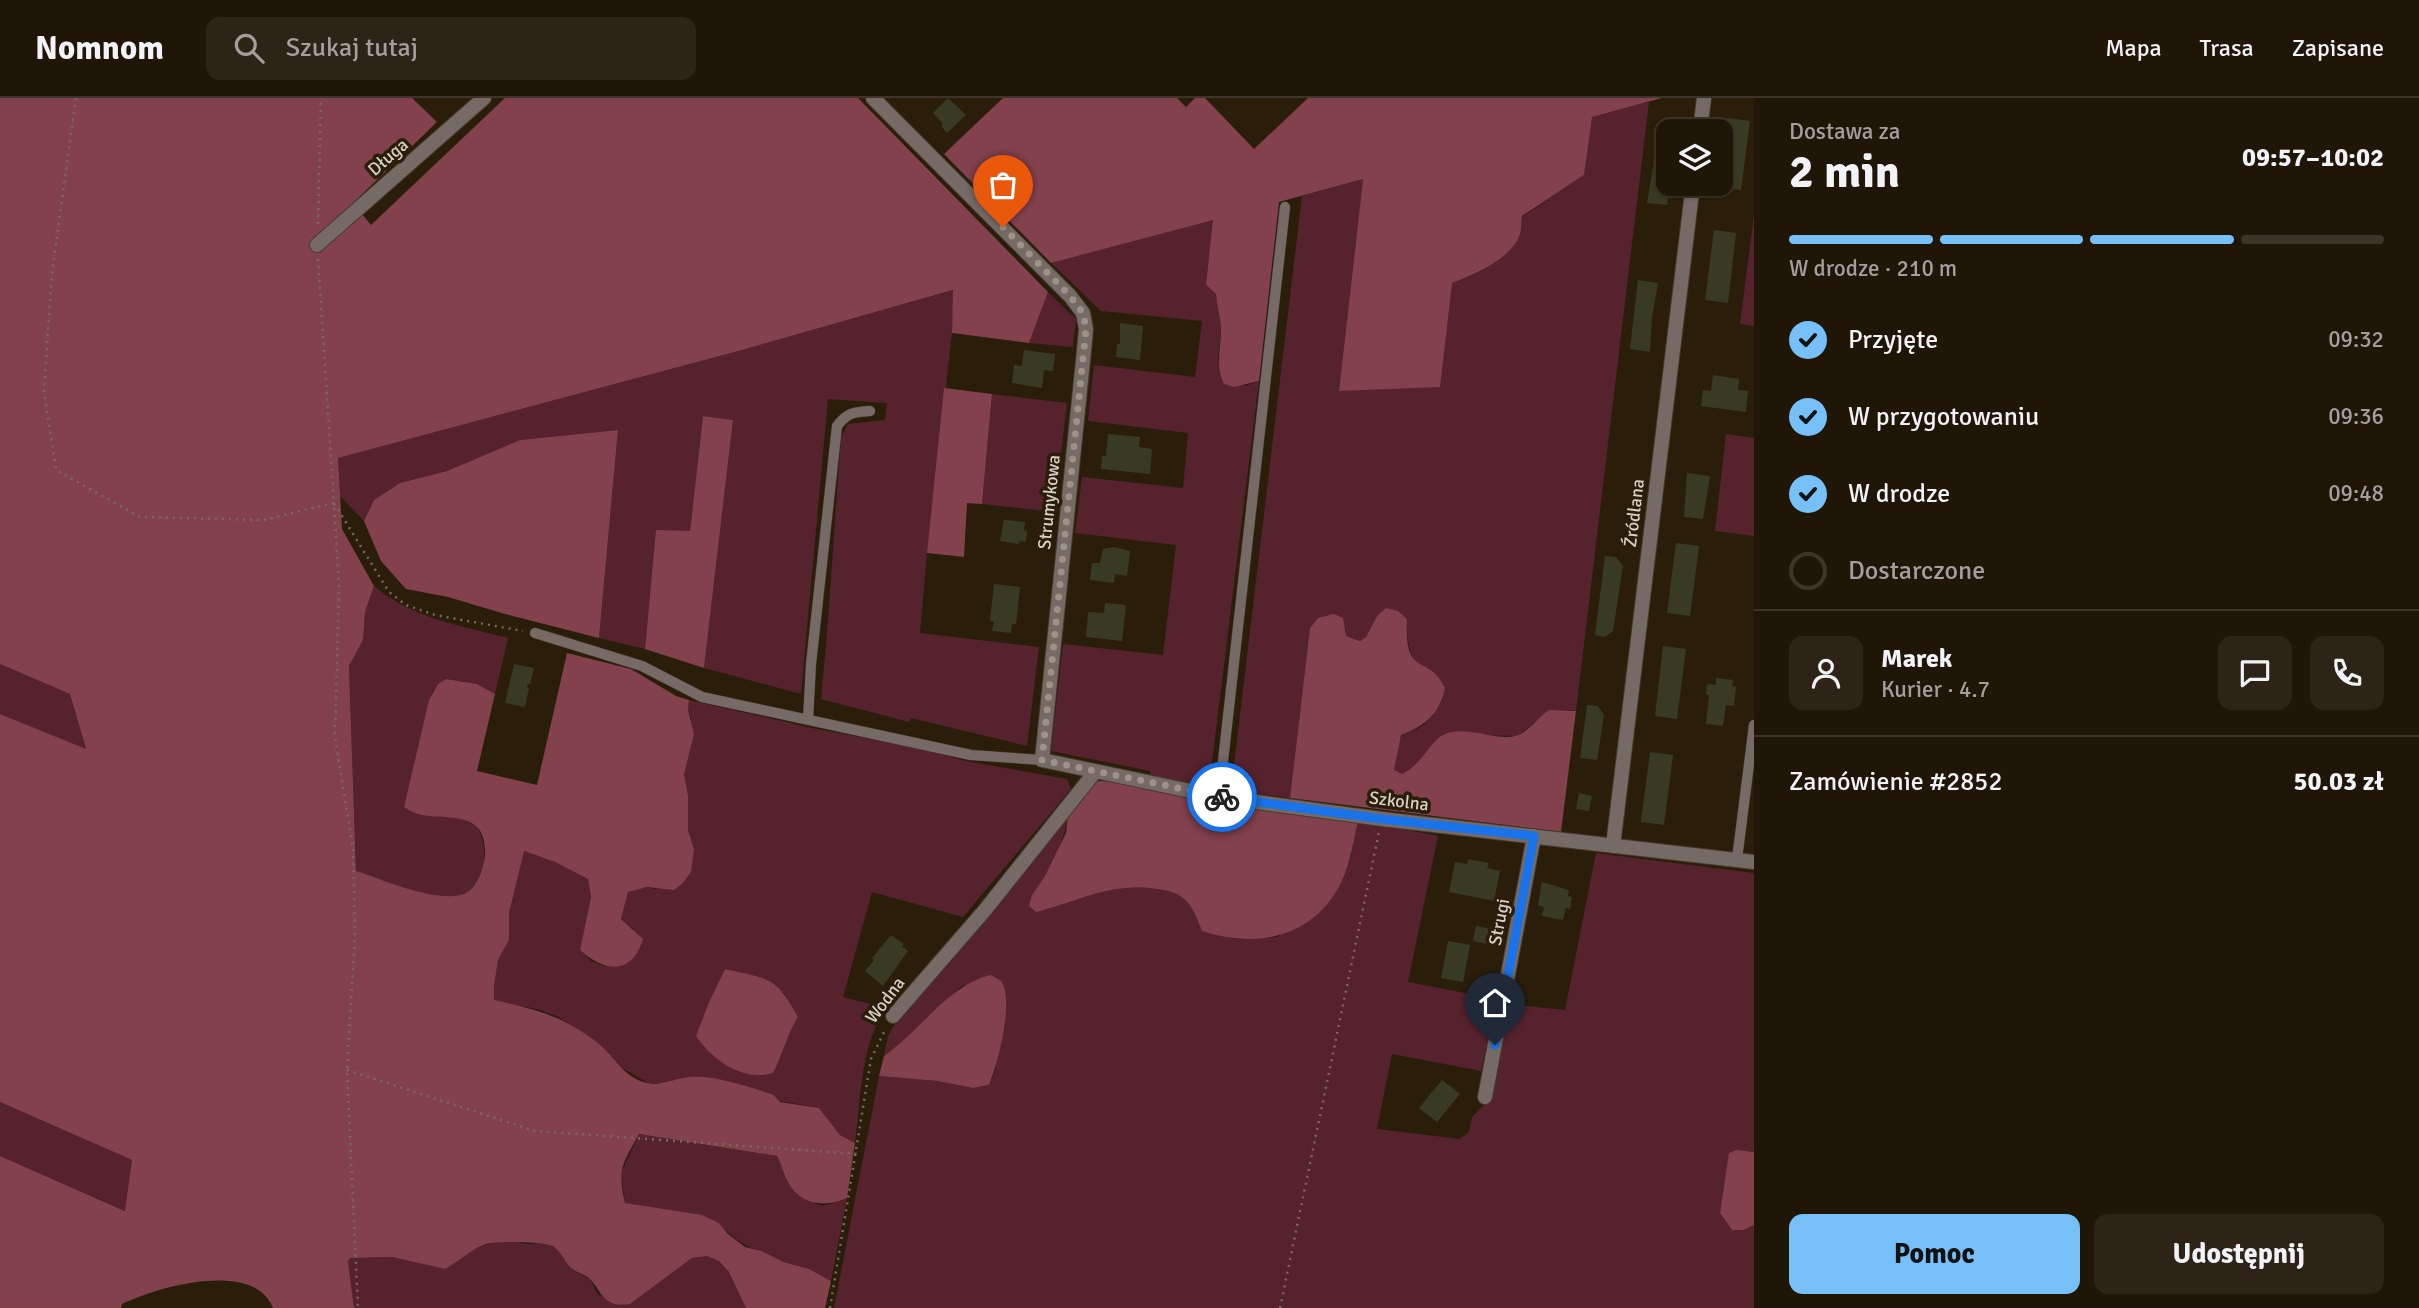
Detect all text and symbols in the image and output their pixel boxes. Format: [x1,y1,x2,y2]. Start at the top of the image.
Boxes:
search box [206,17,696,80]
text: Nomnom [35,28,164,69]
icon: search [230,29,268,67]
text: Szukaj tutaj [286,32,418,64]
text: Mapa [2105,33,2162,63]
text: Trasa [2200,33,2254,63]
text: Zapisane [2292,33,2384,63]
text: Dostawa za [1789,117,1900,146]
map controls [1656,119,1733,196]
button: layers [1656,119,1733,196]
street label: Długa [363,134,413,180]
text: 09:57–10:02 [2242,142,2384,174]
text: 2 min [1789,144,1900,200]
pin [973,155,1033,227]
icon: bag [984,166,1022,204]
text: W drodze · 210 m [1789,254,1957,283]
icon: check [1789,321,1827,359]
text: Przyjęte [1848,324,1938,356]
text: 09:32 [2328,325,2384,354]
icon: check [1789,398,1827,436]
text: W przygotowaniu [1848,401,2039,433]
text: 09:36 [2328,402,2384,431]
street label: Strumykowa [1033,454,1065,550]
icon: check [1789,475,1827,513]
street label: Źródlana [1619,478,1649,548]
text: W drodze [1848,478,1950,510]
text: 09:48 [2328,479,2384,508]
text: Dostarczone [1848,555,1985,587]
button: person [1789,636,1863,710]
button: chat [2218,636,2292,710]
button: phone [2310,636,2384,710]
text: Marek [1881,643,1952,675]
text: Kurier · 4.7 [1881,675,1990,704]
courier [1187,762,1257,832]
text: Zamówienie #2852 [1789,766,2002,798]
text: 50.03 zł [2293,766,2384,798]
icon: bike [1203,778,1241,816]
street label: Szkolna [1368,786,1430,816]
street label: Strugi [1484,897,1514,947]
street label: Wodna [860,972,910,1028]
pin [1465,973,1525,1045]
icon: home [1476,984,1514,1022]
button: Pomoc [1789,1214,2080,1294]
button: Udostępnij [2094,1214,2384,1294]

